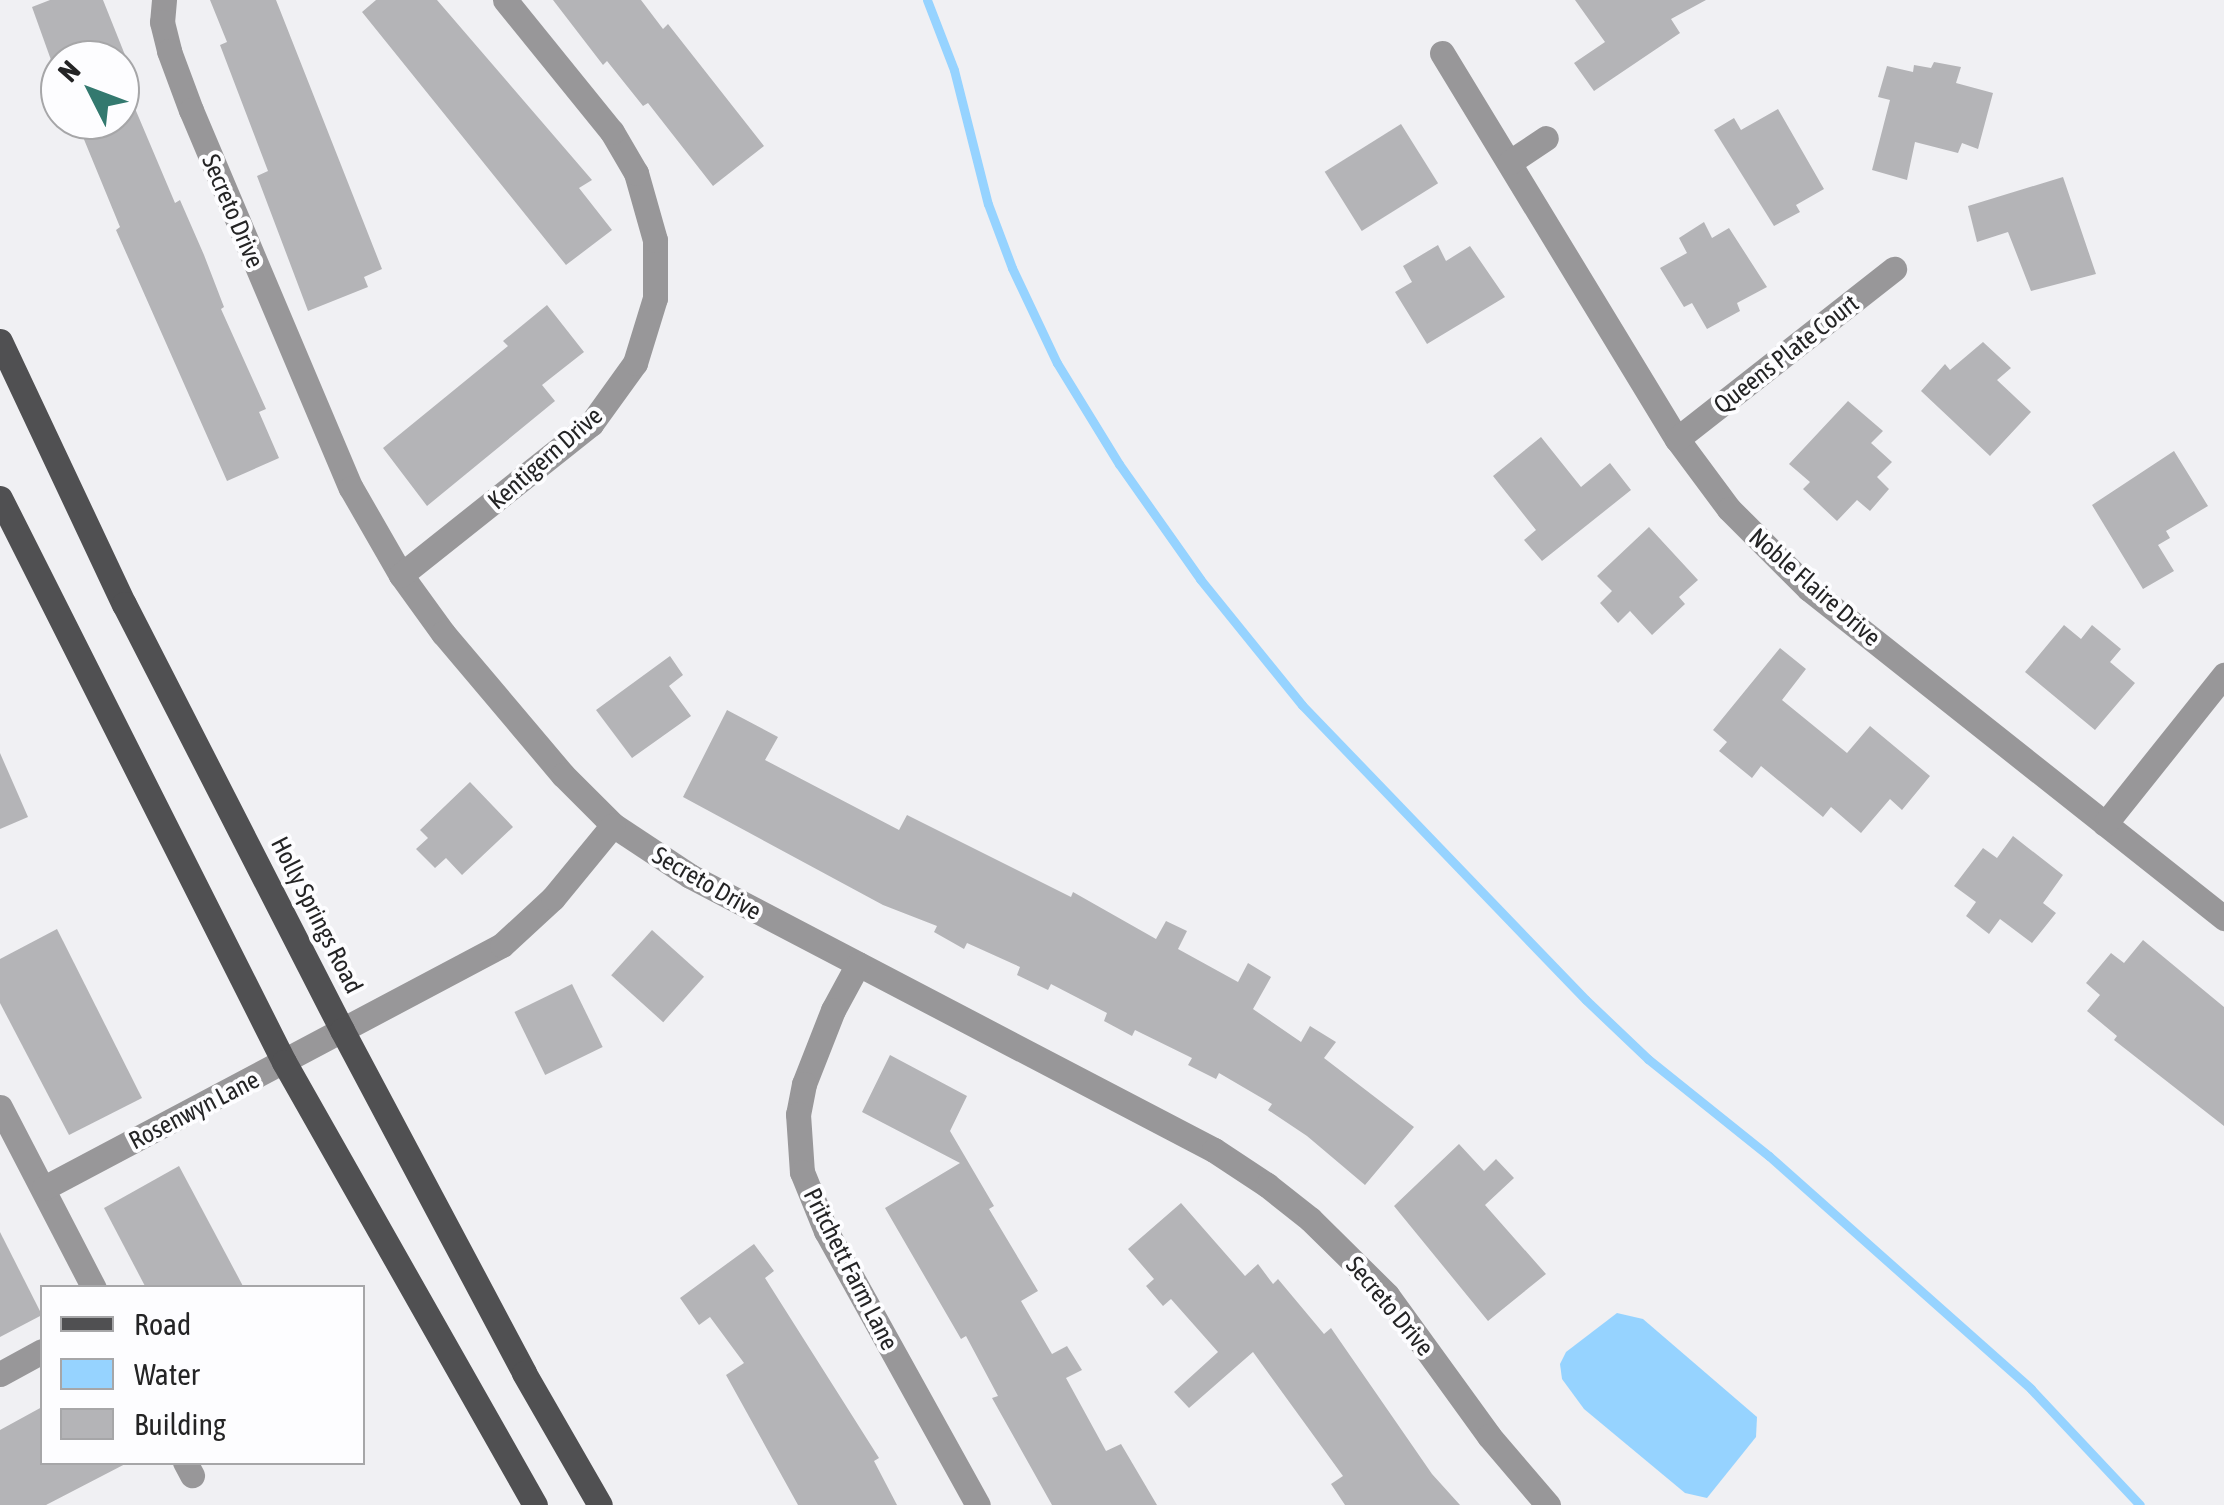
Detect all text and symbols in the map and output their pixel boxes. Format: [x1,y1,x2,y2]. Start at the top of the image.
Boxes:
north arrow [40,40,140,140]
text: N [52,54,87,88]
street label: Secreto Drive [196,150,270,272]
street label: Queens Plate Court [1708,288,1864,420]
street label: Kentigern Drive [482,400,608,516]
street label: Noble Flaire Drive [1743,522,1887,652]
street label: Holly Springs Road [265,832,369,998]
street label: Secreto Drive [647,840,767,926]
street label: Rosenwyn Lane [124,1064,264,1156]
street label: Pritchett Farm Lane [797,1183,905,1355]
street label: Secreto Drive [1340,1250,1440,1362]
legend [40,1285,365,1465]
text: Road [134,1307,191,1341]
text: Water [134,1357,200,1391]
text: Building [134,1407,226,1441]

